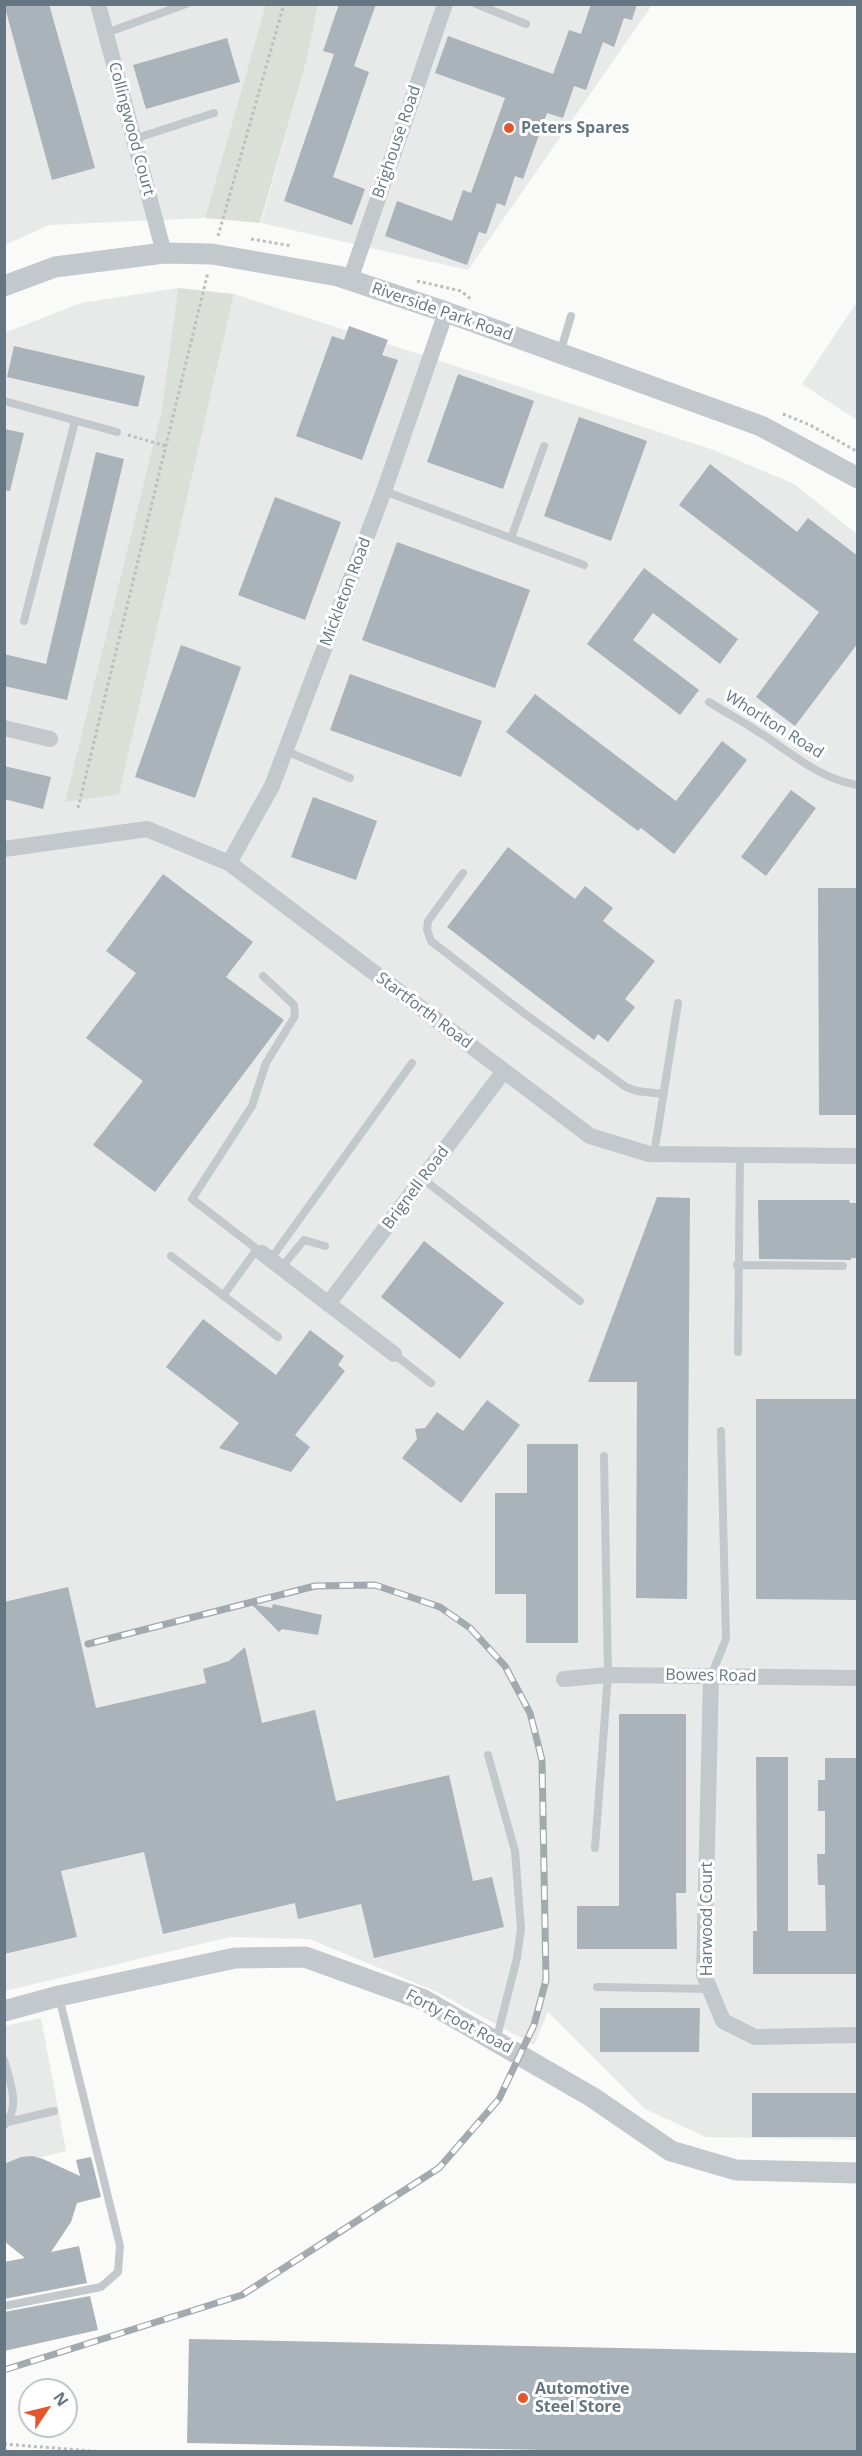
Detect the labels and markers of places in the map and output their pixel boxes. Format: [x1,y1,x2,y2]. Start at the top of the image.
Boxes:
place label: Peters Spares [521,118,630,138]
marker: Peters Spares [502,121,516,135]
place label: Automotive Steel Store [535,2379,629,2417]
marker: Automotive Steel Store [516,2391,530,2405]

